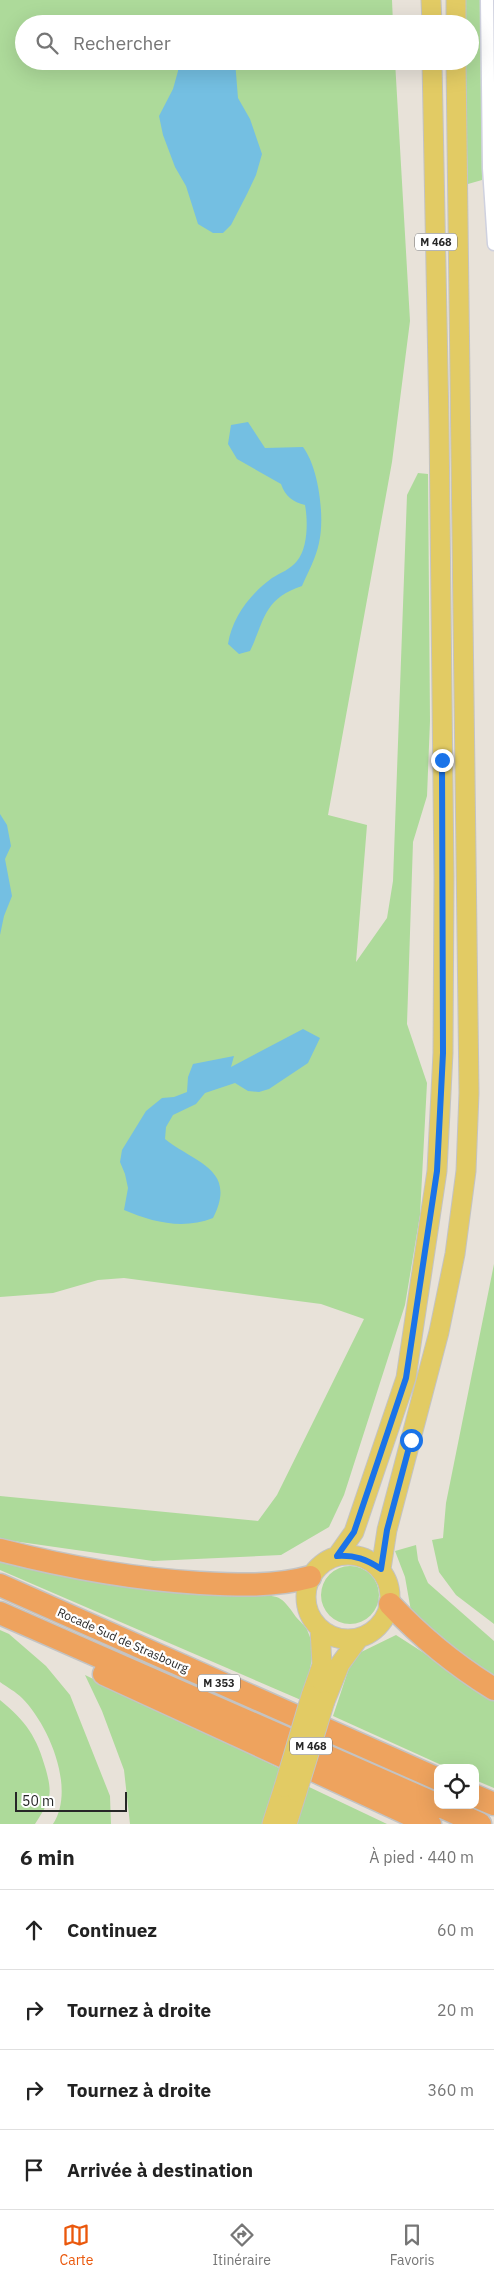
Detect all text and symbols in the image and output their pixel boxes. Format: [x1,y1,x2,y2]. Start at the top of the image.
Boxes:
search box [15,15,479,70]
icon: search [33,29,61,57]
text: Rechercher [73,31,171,55]
road number: M 468 [415,233,457,250]
route end [431,749,454,772]
route start [400,1429,423,1452]
street label: Rocade Sud de Strasbourg [55,1604,191,1676]
road number: M 353 [198,1675,240,1692]
road number: M 468 [290,1738,332,1754]
map controls [434,1764,479,1809]
button: locate [434,1764,479,1809]
scale bar [15,1789,128,1812]
text: 50 m [22,1792,54,1810]
text: 6 min [20,1843,75,1871]
text: À pied · 440 m [369,1847,474,1867]
icon: ahead [20,1916,48,1944]
text: Continuez [67,1918,157,1942]
text: 60 m [437,1920,474,1940]
icon: right [20,1996,48,2024]
text: Tournez à droite [67,1998,211,2022]
text: 20 m [437,2000,474,2020]
icon: right [20,2076,48,2104]
text: Tournez à droite [67,2078,211,2102]
text: 360 m [427,2080,474,2100]
icon: arrive [20,2156,48,2184]
text: Arrivée à destination [67,2158,253,2182]
tab: Carte [59,2221,93,2269]
tab: Itinéraire [212,2221,271,2269]
tab: Favoris [390,2221,435,2269]

